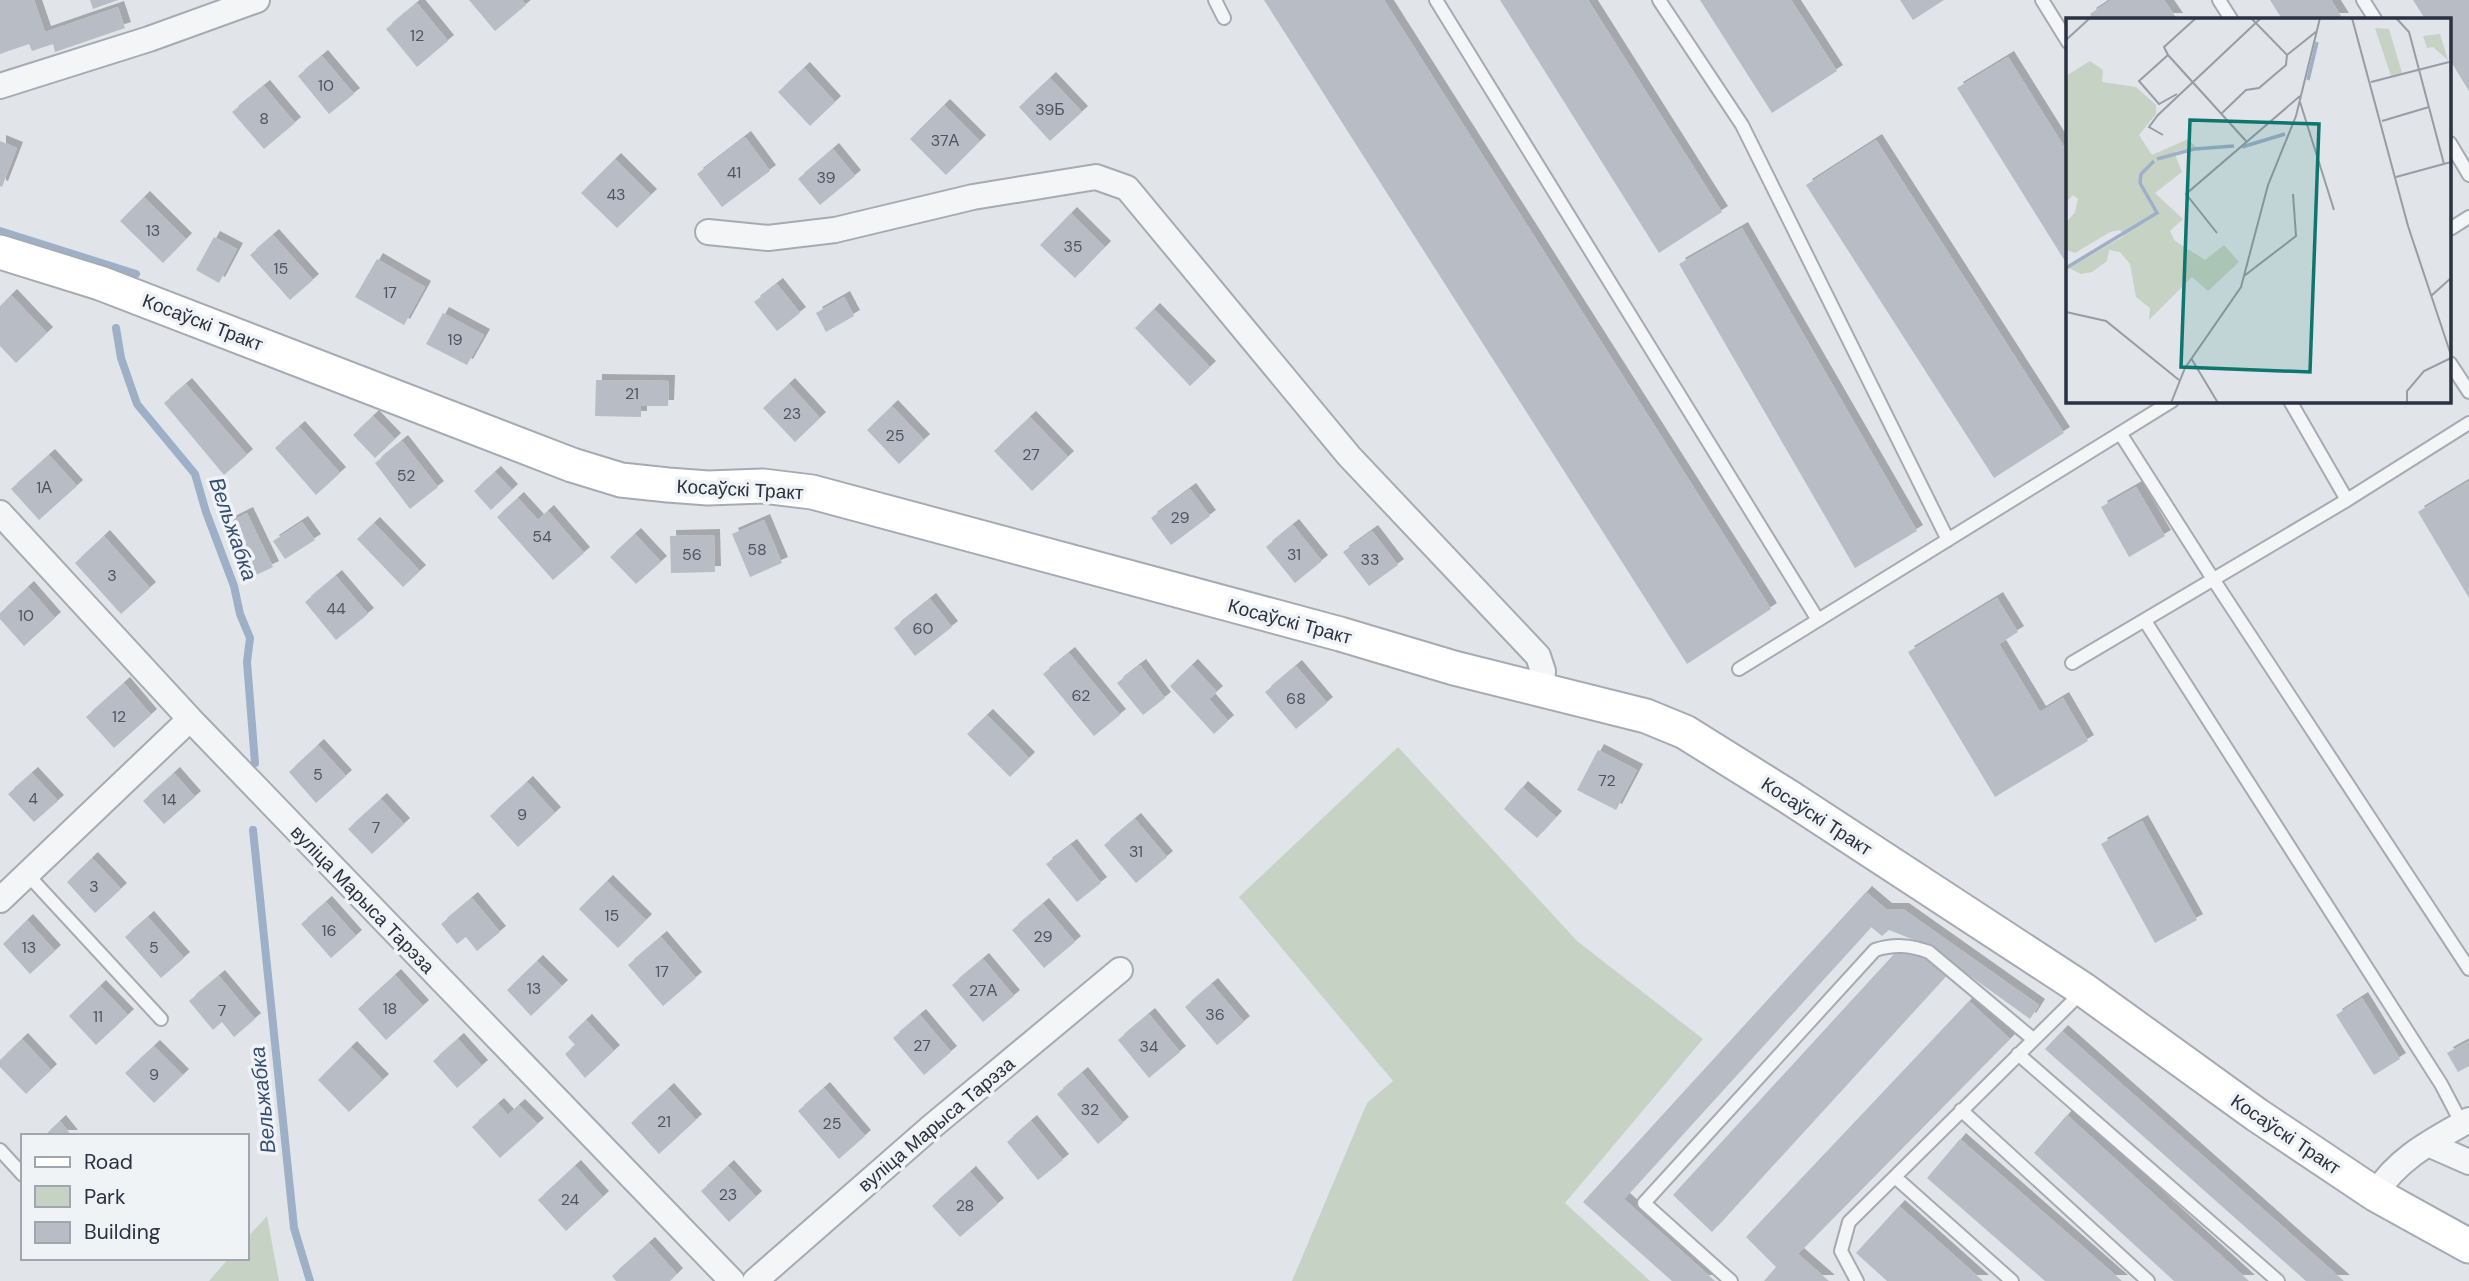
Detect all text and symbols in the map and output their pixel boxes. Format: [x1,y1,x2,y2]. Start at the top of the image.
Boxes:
inset map [2066,18,2452,402]
house number: 12 [410,25,424,46]
house number: 10 [318,75,334,96]
house number: 39Б [1035,99,1065,120]
house number: 8 [259,108,269,129]
house number: 37А [931,130,960,151]
house number: 41 [727,162,741,183]
house number: 39 [816,167,836,188]
house number: 43 [606,184,626,205]
house number: 13 [146,220,160,241]
house number: 35 [1063,236,1083,257]
house number: 15 [274,258,288,279]
house number: 17 [383,282,397,303]
street label: Косаўскі Тракт [139,288,267,357]
house number: 19 [447,329,463,350]
house number: 21 [625,383,639,404]
house number: 23 [783,403,801,424]
house number: 25 [886,425,904,446]
house number: 27 [1022,444,1040,465]
house number: 52 [397,465,415,486]
water label: Вельжабка [202,474,264,584]
street label: Косаўскі Тракт [676,474,804,505]
house number: 1А [36,477,52,498]
house number: 29 [1170,507,1190,528]
house number: 54 [532,526,552,547]
house number: 58 [747,539,767,560]
house number: 56 [682,544,702,565]
house number: 31 [1287,544,1301,565]
house number: 33 [1361,549,1379,570]
house number: 3 [107,565,117,586]
street label: Косаўскі Тракт [1225,593,1355,650]
house number: 44 [326,598,346,619]
house number: 10 [18,605,34,626]
house number: 60 [913,618,934,639]
house number: 62 [1072,685,1090,706]
house number: 68 [1286,688,1306,709]
house number: 12 [112,706,126,727]
house number: 5 [313,764,323,785]
house number: 72 [1598,770,1616,791]
street label: Косаўскі Тракт [1757,771,1877,862]
house number: 4 [28,788,38,809]
house number: 14 [162,789,177,810]
house number: 9 [517,804,527,825]
house number: 7 [372,817,380,838]
street label: вуліца Марыса Тарэза [285,820,440,979]
house number: 31 [1129,841,1143,862]
house number: 3 [89,876,99,897]
house number: 15 [605,905,619,926]
house number: 16 [321,920,337,941]
house number: 29 [1033,926,1053,947]
house number: 13 [22,937,36,958]
house number: 5 [149,937,159,958]
house number: 17 [655,961,669,982]
house number: 13 [527,978,541,999]
house number: 27А [969,980,997,1001]
house number: 18 [383,998,397,1019]
house number: 7 [218,1000,226,1021]
house number: 36 [1205,1004,1225,1025]
house number: 11 [93,1006,103,1027]
house number: 27 [913,1035,931,1056]
house number: 34 [1139,1036,1159,1057]
water label: Вельжабка [243,1045,283,1155]
street label: вуліца Марыса Тарэза [853,1051,1020,1197]
house number: 9 [149,1064,159,1085]
street label: Косаўскі Тракт [2226,1088,2346,1181]
house number: 32 [1081,1099,1099,1120]
house number: 21 [657,1111,671,1132]
house number: 25 [823,1113,841,1134]
legend [21,1134,248,1260]
text: Road [84,1148,133,1176]
text: Park [84,1183,126,1211]
house number: 23 [719,1184,737,1205]
house number: 24 [561,1189,580,1210]
house number: 28 [956,1195,974,1216]
text: Building [84,1218,161,1246]

